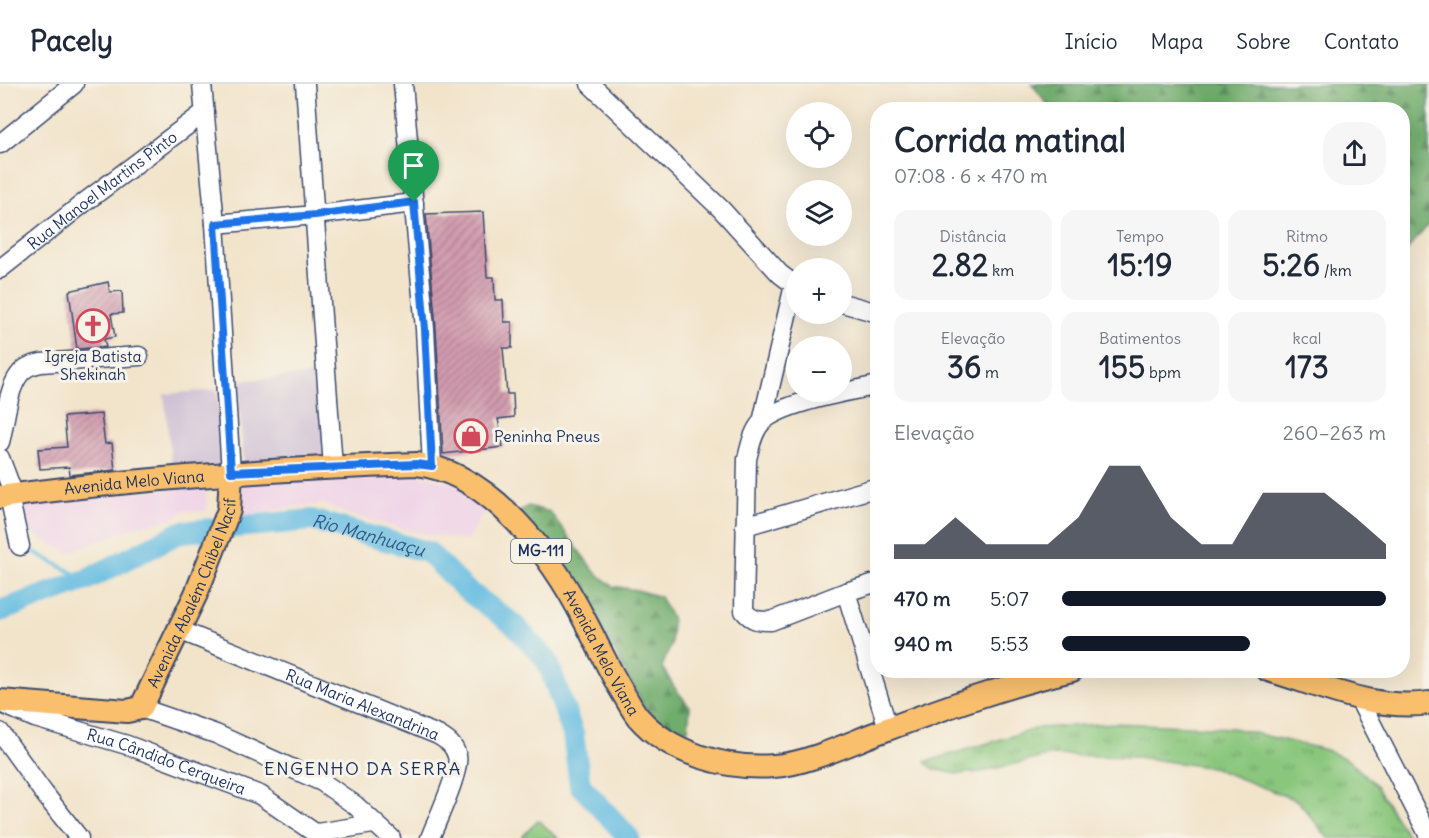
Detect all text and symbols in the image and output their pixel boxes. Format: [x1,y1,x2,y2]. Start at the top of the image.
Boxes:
text: Pacely [30,23,113,59]
text: Início [1064,28,1118,55]
text: Mapa [1151,28,1203,55]
text: Sobre [1236,28,1291,55]
text: Contato [1324,28,1399,55]
map controls [786,102,852,402]
button: locate [786,102,852,168]
text: Corrida matinal [894,119,1126,161]
button: share [1323,122,1386,185]
street label: Rua Manoel Martins Pinto [23,127,181,254]
pin [388,140,439,202]
icon: arrive [397,149,430,182]
text: 07:08 · 6 × 470 m [894,163,1048,188]
button: layers [786,180,852,246]
text: Distância [940,226,1006,246]
text: Tempo [1116,226,1164,246]
text: Ritmo [1286,226,1328,246]
text: 2.82 [932,246,988,284]
text: 15:19 [1107,246,1173,284]
text: 5:26 [1262,246,1320,284]
button: + [786,258,852,324]
text: km [988,260,1014,280]
text: /km [1320,260,1352,280]
church icon: Igreja Batista Shekinah [75,308,111,344]
text: Elevação [941,328,1005,348]
text: Batimentos [1099,328,1181,348]
text: kcal [1293,328,1321,348]
button: − [786,336,852,402]
place label: Igreja Batista Shekinah [44,346,142,384]
text: 36 [947,348,981,386]
text: 155 [1099,348,1145,386]
text: 173 [1285,348,1329,386]
text: m [981,362,999,382]
text: bpm [1145,362,1181,382]
shop icon: Peninha Pneus [453,418,489,454]
text: Elevação [894,420,975,445]
text: 260–263 m [1283,420,1386,445]
place label: Peninha Pneus [494,426,600,446]
street label: Avenida Melo Viana [63,466,205,499]
street label: Avenida Abalém Chibel Nacif [142,497,240,691]
water label: Rio Manhuaçu [310,509,429,562]
road number: MG-111 [511,539,571,563]
street label: Avenida Melo Viana [559,585,644,719]
text: 470 m [894,586,951,611]
text: 5:07 [990,586,1029,611]
text: 940 m [894,631,953,656]
text: 5:53 [990,631,1029,656]
street label: Rua Maria Alexandrina [283,664,442,744]
street label: Rua Cândido Cerqueira [85,724,249,799]
district label: ENGENHO DA SERRA [264,757,462,780]

